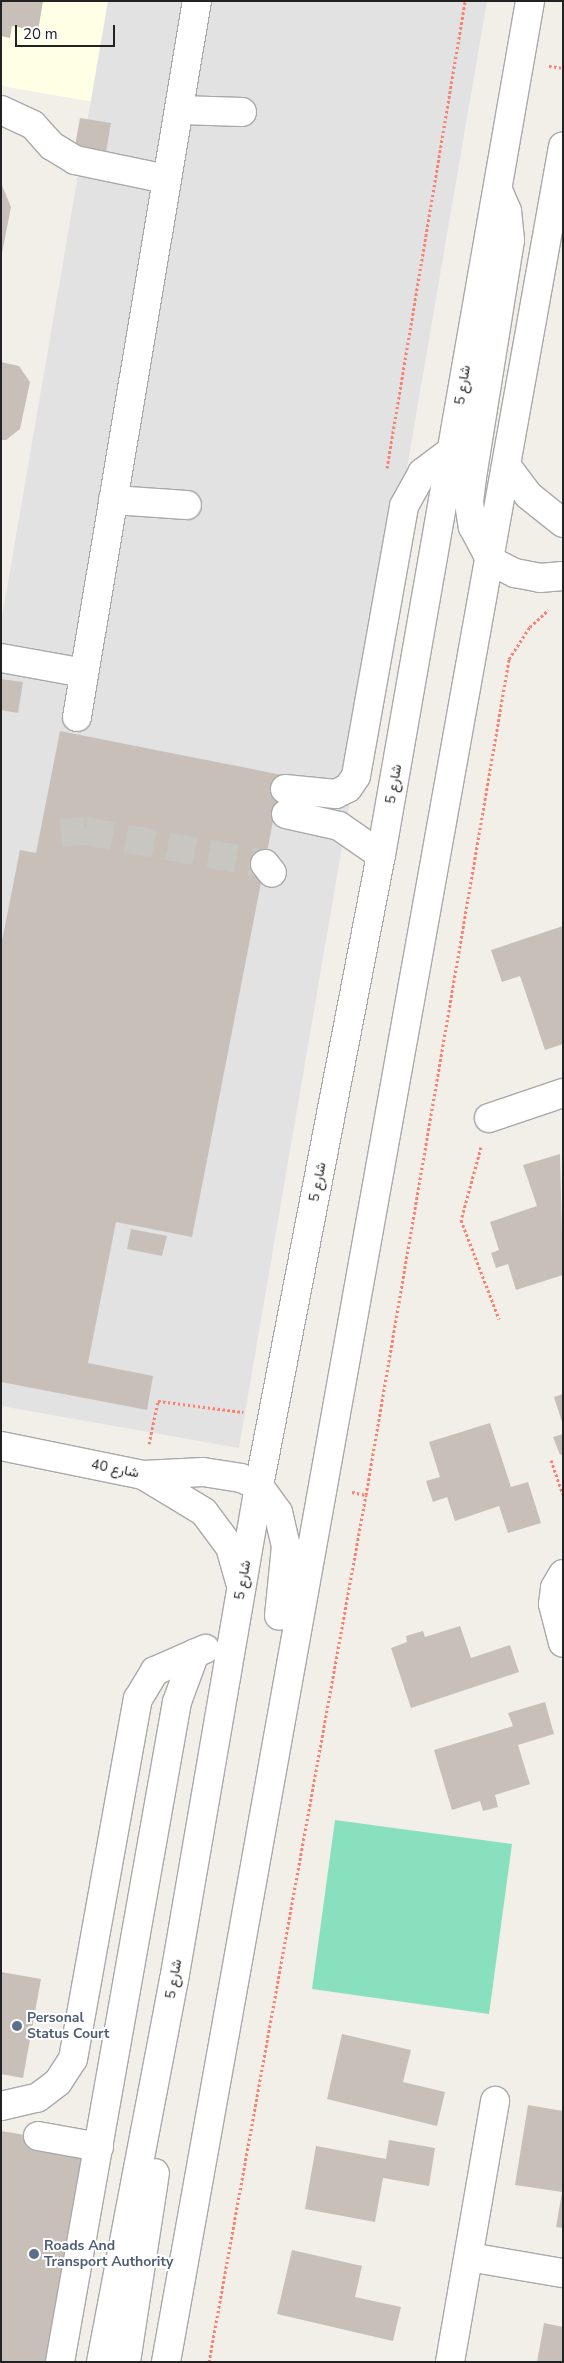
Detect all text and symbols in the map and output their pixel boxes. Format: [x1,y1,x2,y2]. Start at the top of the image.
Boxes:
scale bar [18,15,118,47]
text: 20 m [23,24,58,44]
street label: شارع 5 [452,364,474,406]
street label: شارع 5 [382,763,406,805]
street label: شارع 5 [306,1161,330,1203]
street label: شارع 40 [90,1456,140,1482]
street label: شارع 5 [231,1559,255,1601]
street label: شارع 5 [162,1958,186,2000]
place label: Personal Status Court [27,2010,109,2042]
marker: Personal Status Court [11,2020,23,2032]
place label: Roads And Transport Authority [44,2238,173,2270]
marker: Roads And Transport Authority [28,2248,40,2260]

